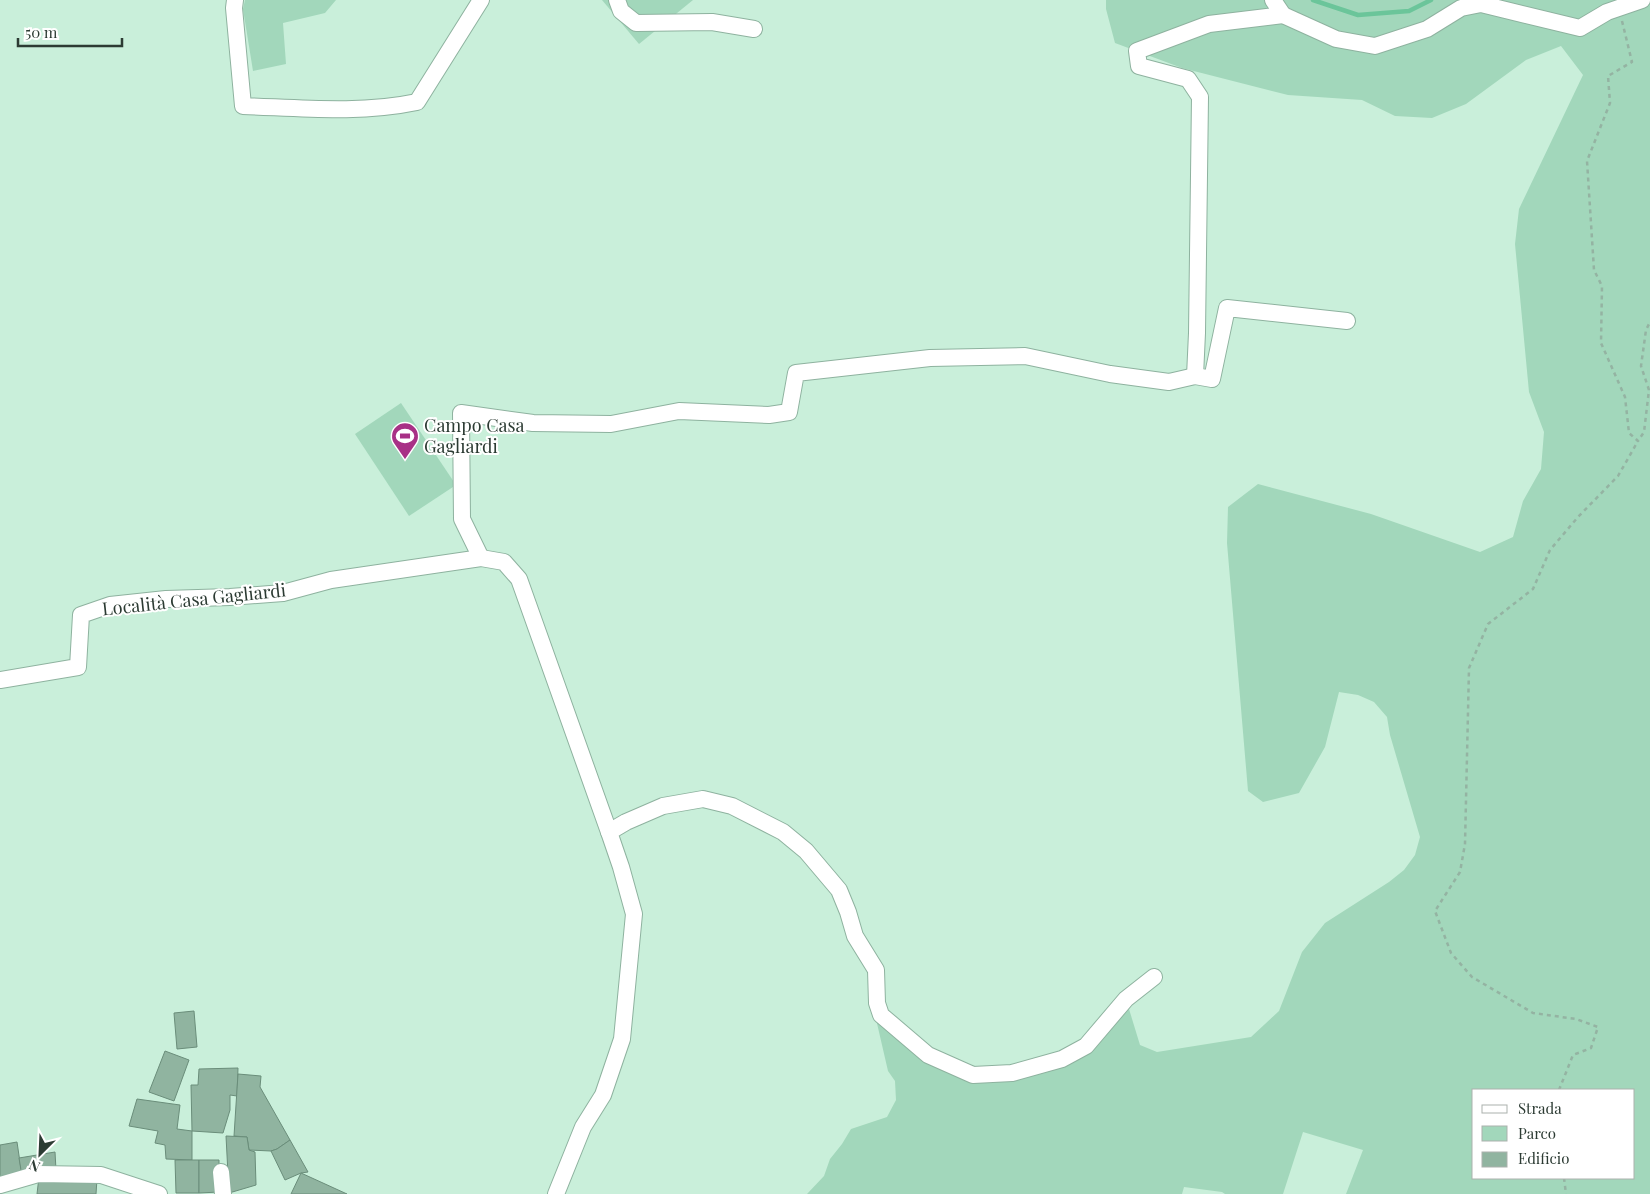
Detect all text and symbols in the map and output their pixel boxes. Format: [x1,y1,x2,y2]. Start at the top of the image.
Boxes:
scale bar [18,15,121,47]
text: 50 m [25,22,58,42]
place label: Campo Casa Gagliardi [424,413,525,458]
sports icon: Campo Casa Gagliardi [390,421,420,460]
street label: Località Casa Gagliardi [101,577,287,621]
legend [1472,1089,1635,1179]
text: Strada [1518,1098,1562,1118]
text: Parco [1518,1123,1556,1143]
north arrow [15,1129,65,1179]
text: Edificio [1518,1148,1569,1168]
text: N [26,1156,43,1177]

